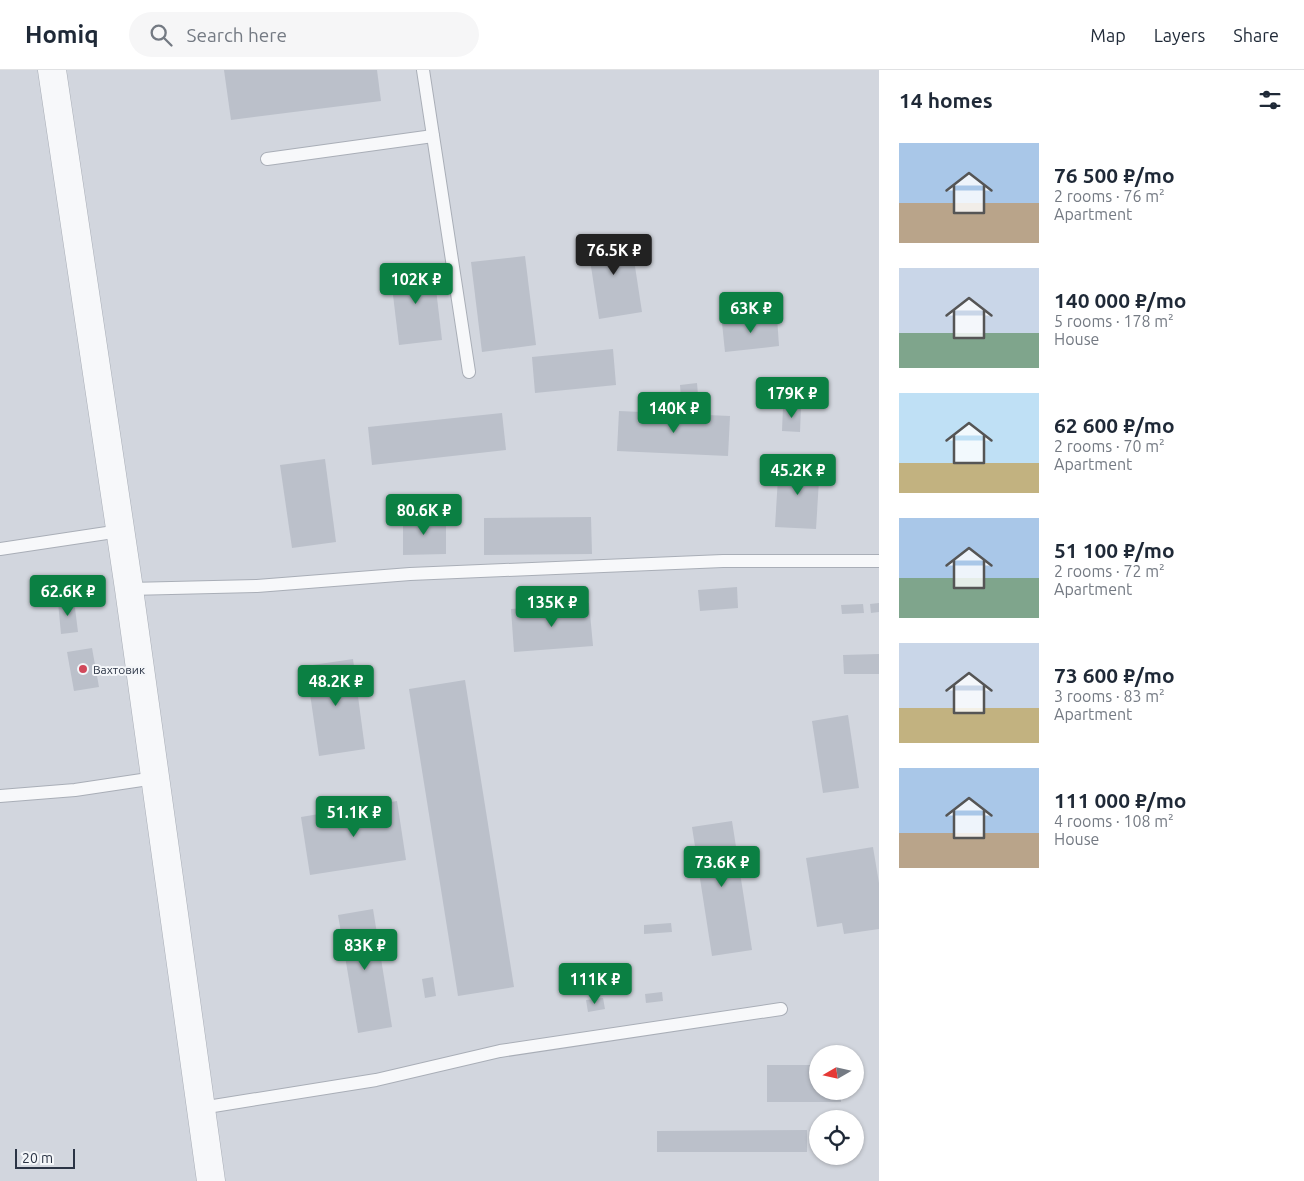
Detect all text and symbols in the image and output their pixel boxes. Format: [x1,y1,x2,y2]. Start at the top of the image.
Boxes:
search box [129,12,479,57]
text: Homiq [25,21,99,48]
icon: search [147,21,175,49]
text: Search here [187,24,287,46]
text: Map [1090,25,1126,45]
text: Layers [1154,25,1205,45]
text: Share [1233,25,1279,45]
icon: filters [1256,86,1284,114]
text: 14 homes [899,88,993,112]
icon: home [939,163,999,223]
text: 76 500 ₽/mo [1054,163,1175,187]
text: 2 rooms · 76 m² [1054,187,1165,205]
text: Apartment [1054,205,1132,223]
pin: 76.5K ₽ [568,234,660,276]
text: 76.5K ₽ [587,241,641,259]
pin: 102K ₽ [375,262,457,305]
text: 102K ₽ [391,270,441,288]
icon: home [939,288,999,348]
text: 140 000 ₽/mo [1054,288,1186,312]
pin: 63K ₽ [716,292,786,334]
text: 63K ₽ [730,299,772,317]
text: 5 rooms · 178 m² [1054,312,1174,330]
text: House [1054,330,1099,348]
pin: 179K ₽ [751,376,833,419]
text: 179K ₽ [767,384,817,402]
pin: 140K ₽ [633,392,715,434]
text: 140K ₽ [649,399,699,417]
icon: home [939,413,999,473]
text: 62 600 ₽/mo [1054,413,1175,437]
text: 2 rooms · 70 m² [1054,437,1165,455]
pin: 45.2K ₽ [752,454,844,496]
text: Apartment [1054,455,1132,473]
text: 45.2K ₽ [771,461,825,479]
pin: 80.6K ₽ [378,494,470,536]
text: 80.6K ₽ [397,501,451,519]
icon: home [939,538,999,598]
text: 51 100 ₽/mo [1054,538,1175,562]
text: 2 rooms · 72 m² [1054,562,1165,580]
pin: 62.6K ₽ [22,574,114,617]
text: Apartment [1054,580,1132,598]
text: 62.6K ₽ [41,582,95,600]
pin: 135K ₽ [511,586,593,628]
text: 135K ₽ [527,593,577,611]
marker: Вахтовик [77,663,89,675]
place label: Вахтовик [93,663,145,676]
icon: home [939,663,999,723]
text: 73 600 ₽/mo [1054,663,1175,687]
pin: 48.2K ₽ [290,664,382,707]
text: 48.2K ₽ [309,672,363,690]
text: 3 rooms · 83 m² [1054,687,1165,705]
text: Apartment [1054,705,1132,723]
icon: home [939,788,999,848]
text: 111 000 ₽/mo [1054,788,1186,812]
pin: 51.1K ₽ [308,796,400,838]
text: 51.1K ₽ [327,803,381,821]
text: 4 rooms · 108 m² [1054,812,1174,830]
text: House [1054,830,1099,848]
pin: 73.6K ₽ [676,846,768,888]
text: 73.6K ₽ [695,853,749,871]
pin: 83K ₽ [330,928,400,971]
text: 83K ₽ [344,936,386,954]
pin: 111K ₽ [554,962,636,1005]
text: 111K ₽ [570,970,620,988]
north arrow [809,1045,864,1100]
map controls [809,1045,864,1165]
button: locate [809,1110,864,1165]
scale bar [15,1146,75,1169]
text: 20 m [22,1150,53,1166]

